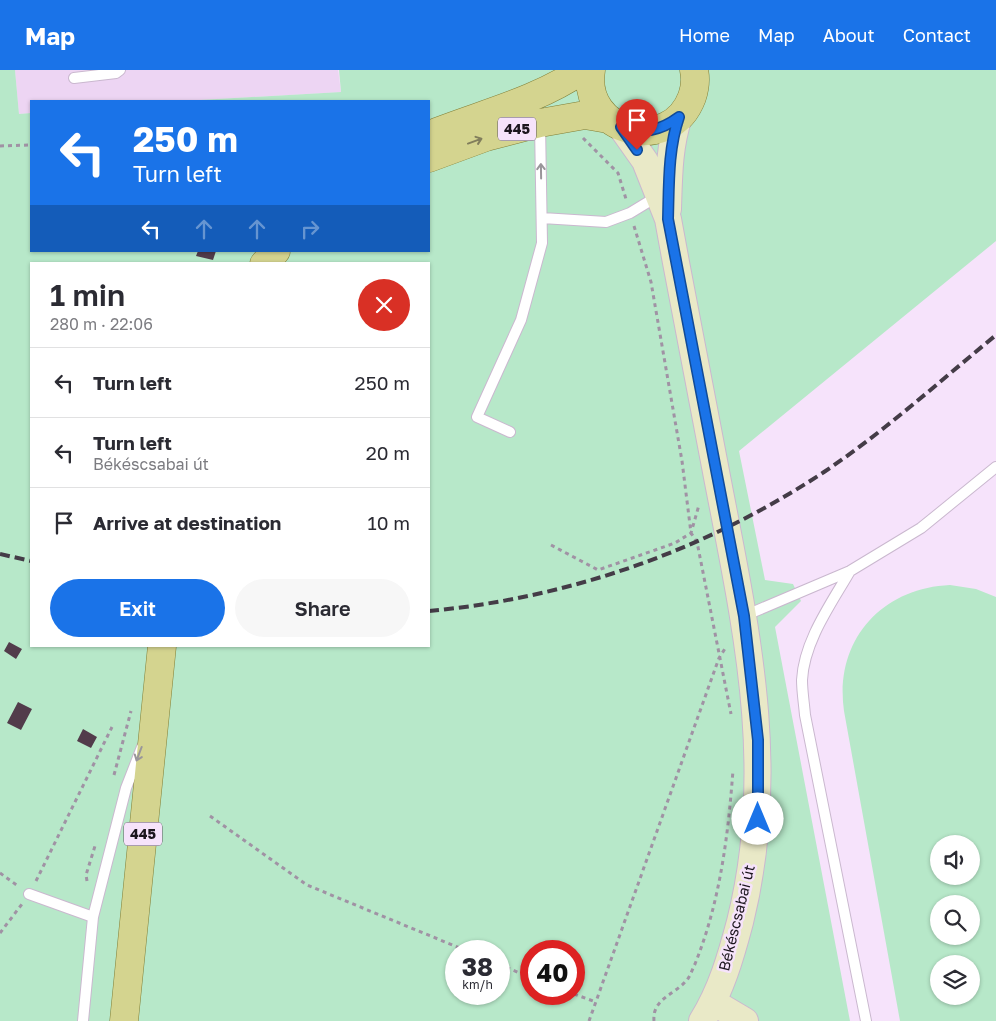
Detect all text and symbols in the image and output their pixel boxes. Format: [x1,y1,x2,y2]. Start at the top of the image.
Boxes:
text: Map [25,21,75,50]
text: Home [679,24,730,46]
text: Map [758,24,795,46]
text: About [823,24,875,46]
text: Contact [903,24,971,46]
pin [616,99,658,150]
icon: arrive [623,106,651,134]
text: 250 m [133,118,238,160]
road number: 445 [498,118,536,140]
icon: left [50,120,115,185]
one-way arrow [466,136,482,145]
text: Turn left [133,160,222,187]
one-way arrow [536,163,546,179]
icon: left [137,215,165,243]
icon: ahead [190,215,218,243]
icon: ahead [243,215,271,243]
icon: right [296,215,324,243]
text: 1 min [50,277,125,313]
button: close [358,279,410,331]
text: 280 m · 22:06 [50,314,153,334]
icon: left [50,369,78,397]
text: Turn left [93,371,172,394]
text: 250 m [355,371,410,394]
text: Turn left [93,431,172,454]
icon: left [50,439,78,467]
text: 20 m [366,441,410,464]
text: Békéscsabai út [93,454,209,474]
icon: arrive [50,509,78,537]
text: Arrive at destination [93,511,281,534]
text: 10 m [367,511,410,534]
button: Exit [50,579,225,637]
button: Share [235,579,410,637]
one-way arrow [134,746,143,761]
position arrow [731,792,783,844]
road number: 445 [124,822,162,846]
map controls [930,835,980,1005]
button: sound [930,835,980,885]
street label: Békéscsabai út [714,863,758,973]
button: search [930,895,980,945]
speed limit sign: 40 [520,940,585,1005]
text: 38 [462,951,493,982]
button: layers [930,955,980,1005]
text: km/h [462,977,493,992]

